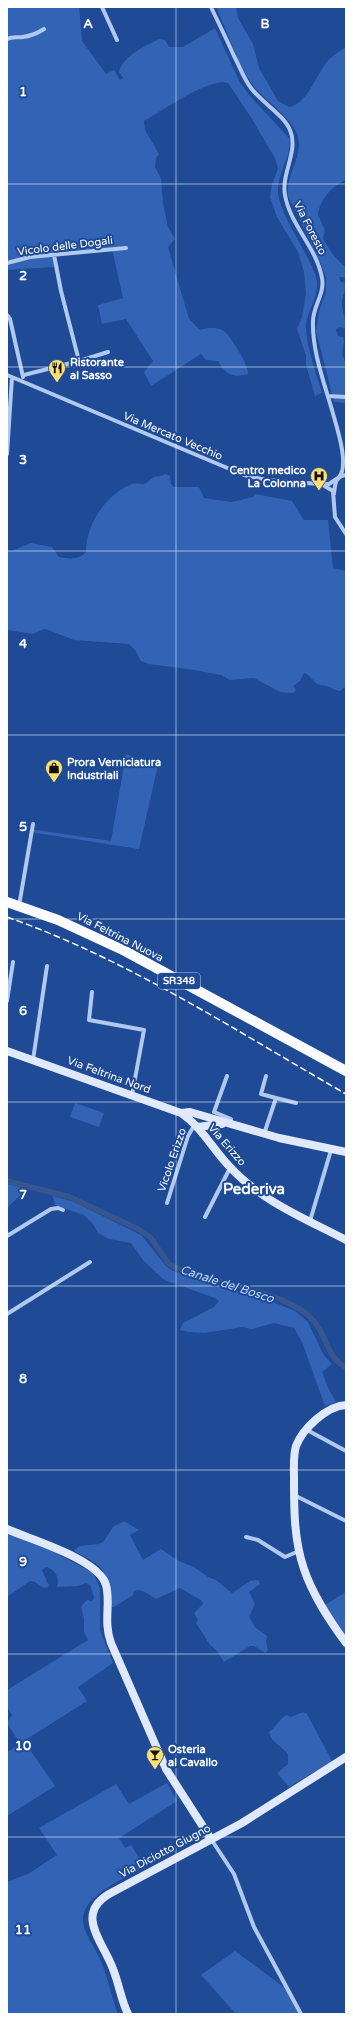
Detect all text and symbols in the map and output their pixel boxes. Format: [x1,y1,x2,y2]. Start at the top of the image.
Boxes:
text: A [83,16,93,32]
text: B [260,16,270,32]
text: 1 [19,84,27,100]
street label: Via Foresto [291,199,329,257]
street label: Vicolo delle Dogali [16,234,114,258]
text: 2 [19,268,27,284]
place label: Ristorante al Sasso [70,356,125,382]
restaurant icon: Ristorante al Sasso [47,358,67,383]
street label: Via Mercato Vecchio [121,409,225,463]
text: 3 [19,452,27,468]
place label: Centro medico La Colonna [229,464,306,490]
hospital icon: Centro medico La Colonna [309,466,329,491]
text: 4 [19,636,28,652]
place label: Prora Verniciatura Industriali [67,756,161,782]
shop icon: Prora Verniciatura Industriali [44,758,64,783]
text: 5 [19,819,27,835]
street label: Via Feltrina Nuova [75,910,165,964]
road number: SR348 [158,973,200,989]
text: 6 [19,1003,27,1019]
street label: Via Feltrina Nord [66,1054,153,1096]
street label: Via Erizzo [205,1122,249,1169]
street label: Vicolo Erizzo [155,1126,189,1194]
district label: Pederiva [223,1180,285,1198]
text: 7 [19,1187,27,1203]
water label: Canale del Bosco [178,1262,276,1306]
text: 8 [19,1371,27,1387]
text: 9 [19,1554,27,1570]
text: 10 [15,1738,31,1754]
place label: Osteria al Cavallo [168,1743,218,1769]
bar icon: Osteria al Cavallo [145,1745,165,1770]
street label: Via Diciotto Giugno [117,1821,213,1881]
text: 11 [15,1922,31,1938]

